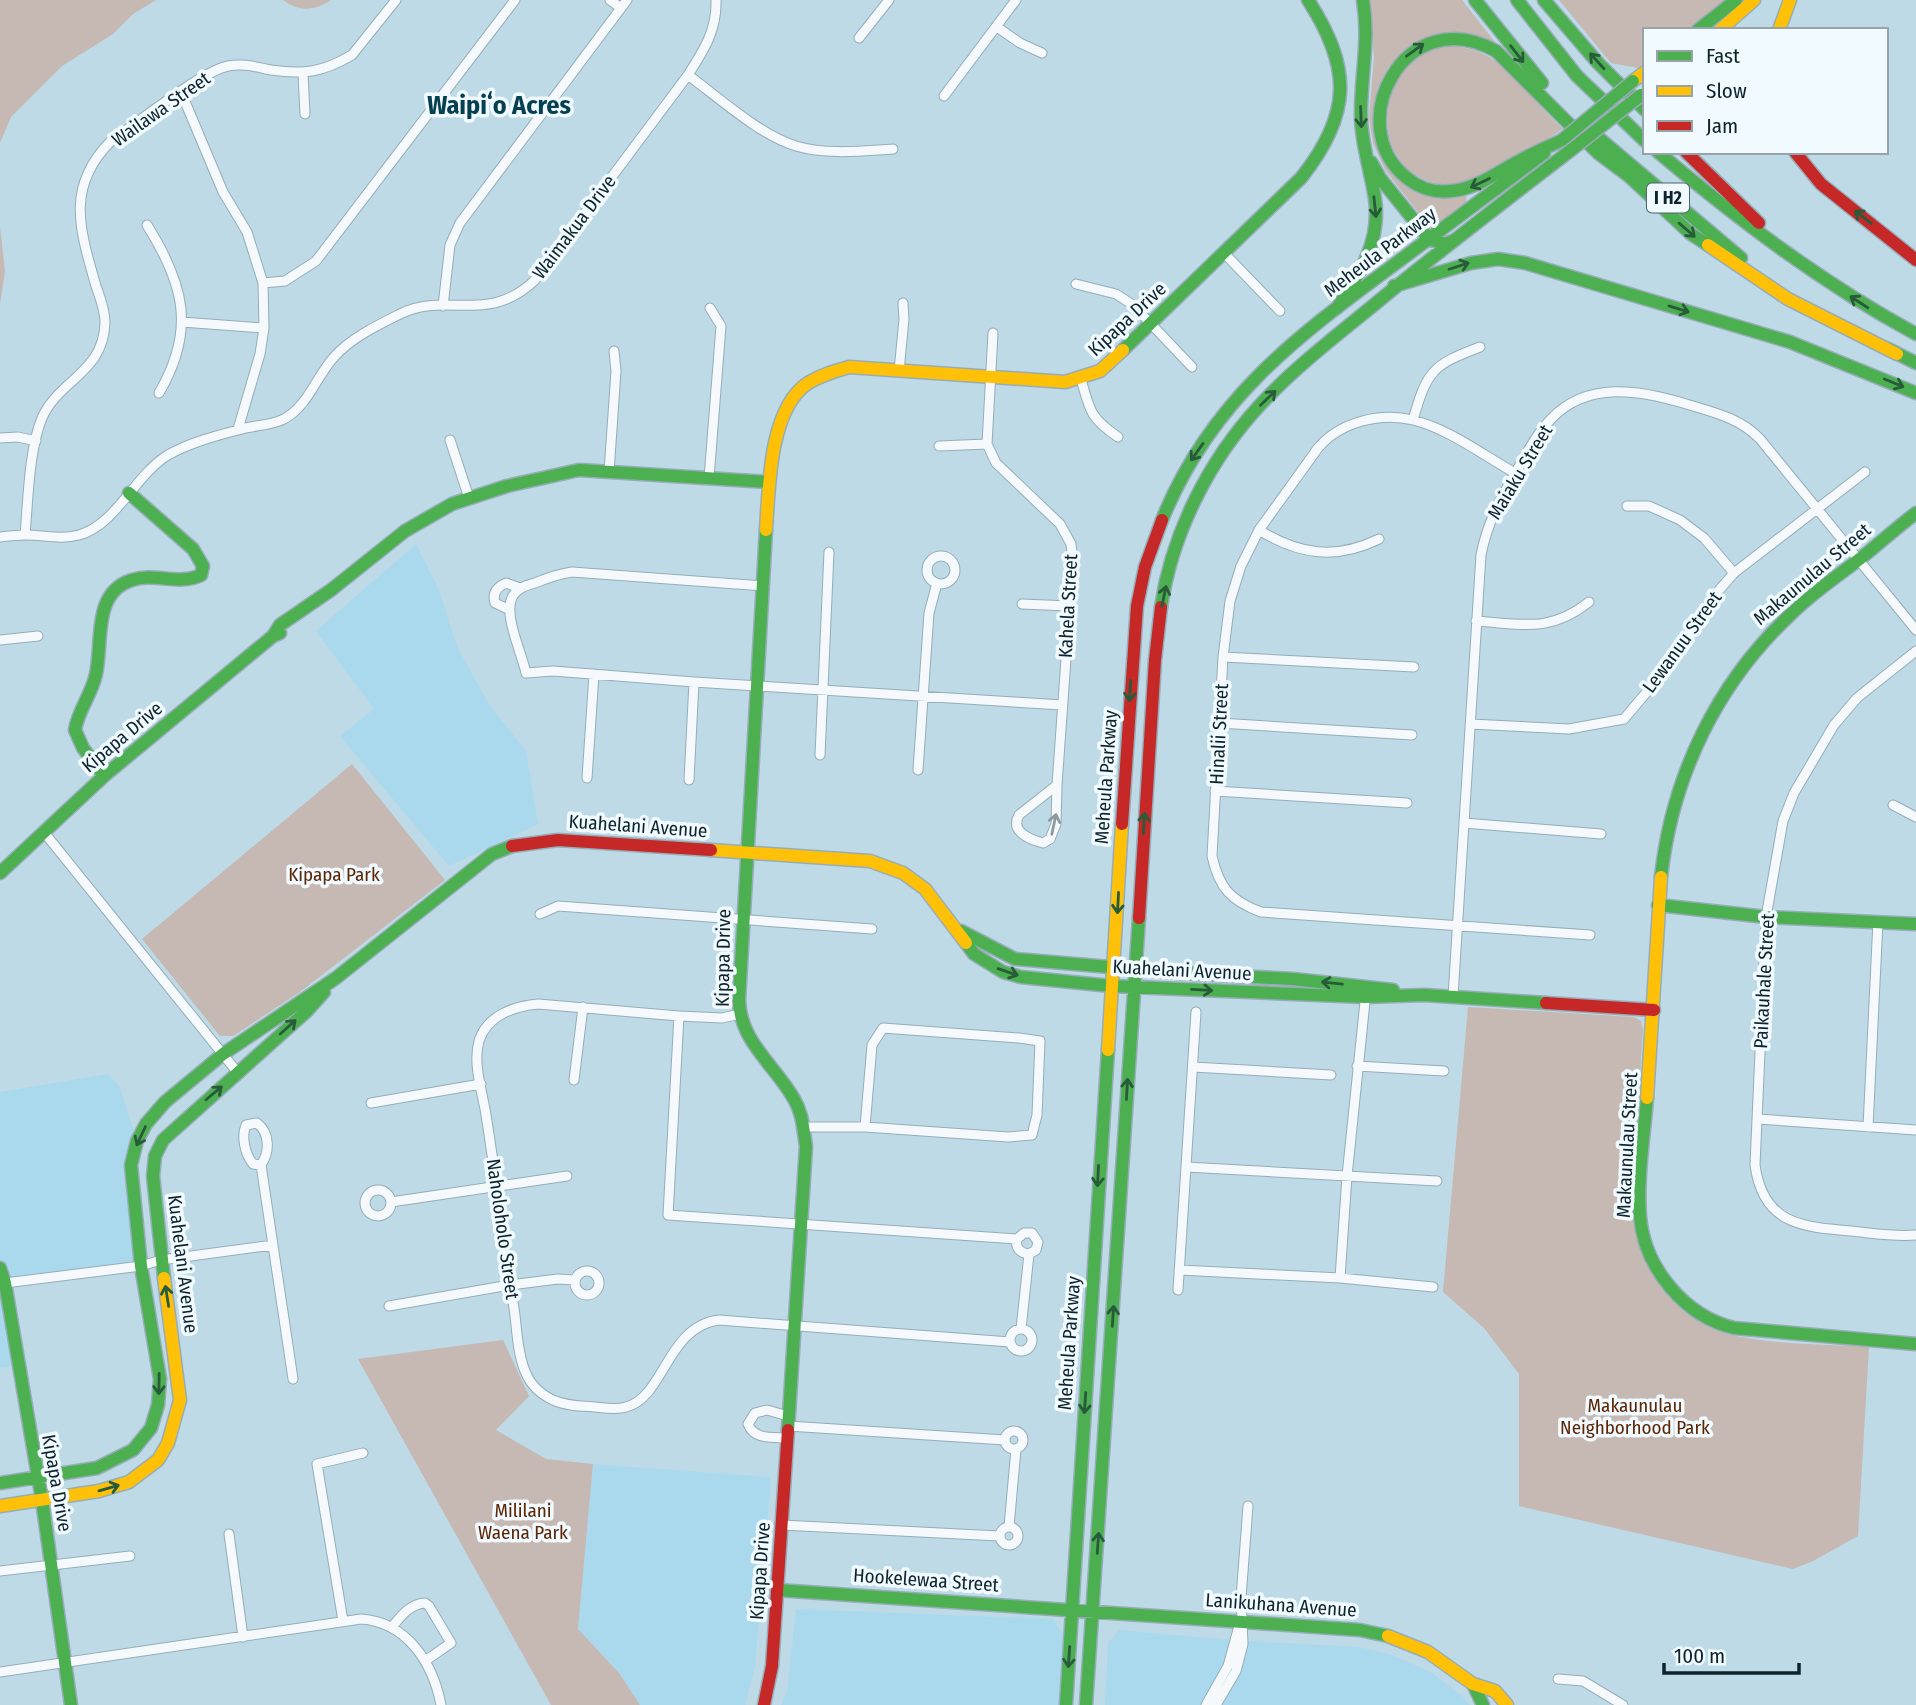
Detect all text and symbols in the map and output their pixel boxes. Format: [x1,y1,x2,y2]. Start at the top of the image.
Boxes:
legend [1643,28,1888,154]
one-way arrow [1405,43,1424,57]
text: Fast [1706,43,1740,69]
one-way arrow [1510,44,1525,62]
one-way arrow [1589,52,1605,70]
street label: Wailawa Street [107,66,215,151]
text: Slow [1706,78,1747,104]
district label: Waipiʻo Acres [427,90,571,121]
one-way arrow [1354,105,1367,128]
text: Jam [1706,113,1738,139]
street label: Waimakua Drive [527,170,621,284]
one-way arrow [1470,176,1491,190]
road number: I H2 [1647,183,1689,212]
one-way arrow [1369,195,1382,218]
street label: Meheula Parkway [1319,202,1441,302]
one-way arrow [1854,209,1872,224]
one-way arrow [1678,222,1696,238]
one-way arrow [1448,259,1470,272]
street label: Kipapa Drive [1083,277,1171,361]
one-way arrow [1850,294,1870,308]
one-way arrow [1668,303,1690,316]
one-way arrow [1882,378,1904,391]
one-way arrow [1260,389,1277,406]
street label: Maiaku Street [1483,420,1558,524]
one-way arrow [1190,442,1204,461]
street label: Makaunulau Street [1749,518,1876,630]
street label: Kahela Street [1054,553,1082,659]
one-way arrow [1157,585,1171,608]
street label: Lewanuu Street [1637,586,1727,697]
one-way arrow [1123,679,1136,701]
street label: Hinalii Street [1205,682,1233,785]
street label: Kipapa Drive [77,697,167,777]
street label: Meheula Parkway [1090,709,1122,845]
street label: Kuahelani Avenue [568,810,708,842]
one-way arrow [1138,811,1151,834]
one-way arrow [1047,813,1061,836]
park label: Kipapa Park [288,863,380,886]
one-way arrow [1111,891,1124,914]
street label: Kipapa Drive [711,909,735,1007]
street label: Paikauhale Street [1749,912,1779,1049]
street label: Kuahelani Avenue [1112,955,1252,985]
one-way arrow [996,967,1018,979]
one-way arrow [1321,976,1344,989]
one-way arrow [1190,984,1213,997]
one-way arrow [279,1019,296,1036]
street label: Makaunulau Street [1612,1071,1642,1218]
one-way arrow [1121,1078,1134,1100]
one-way arrow [204,1085,222,1101]
one-way arrow [133,1125,147,1146]
street label: Naholoholo Street [482,1157,524,1302]
one-way arrow [1092,1165,1105,1188]
street label: Kuahelani Avenue [163,1194,203,1334]
street label: Meheula Parkway [1053,1275,1085,1411]
one-way arrow [160,1285,173,1307]
one-way arrow [1107,1305,1120,1328]
one-way arrow [152,1372,166,1395]
one-way arrow [1078,1392,1091,1415]
park label: Makaunulau Neighborhood Park [1560,1394,1710,1439]
street label: Kipapa Drive [37,1433,77,1533]
one-way arrow [98,1481,120,1494]
park label: Mililani Waena Park [478,1499,568,1544]
street label: Kipapa Drive [745,1521,775,1621]
one-way arrow [1092,1532,1105,1555]
street label: Hookelewaa Street [852,1563,1000,1597]
street label: Lanikuhana Avenue [1205,1588,1357,1622]
scale bar [1664,1632,1799,1676]
text: 100 m [1674,1643,1725,1669]
one-way arrow [1062,1646,1075,1669]

